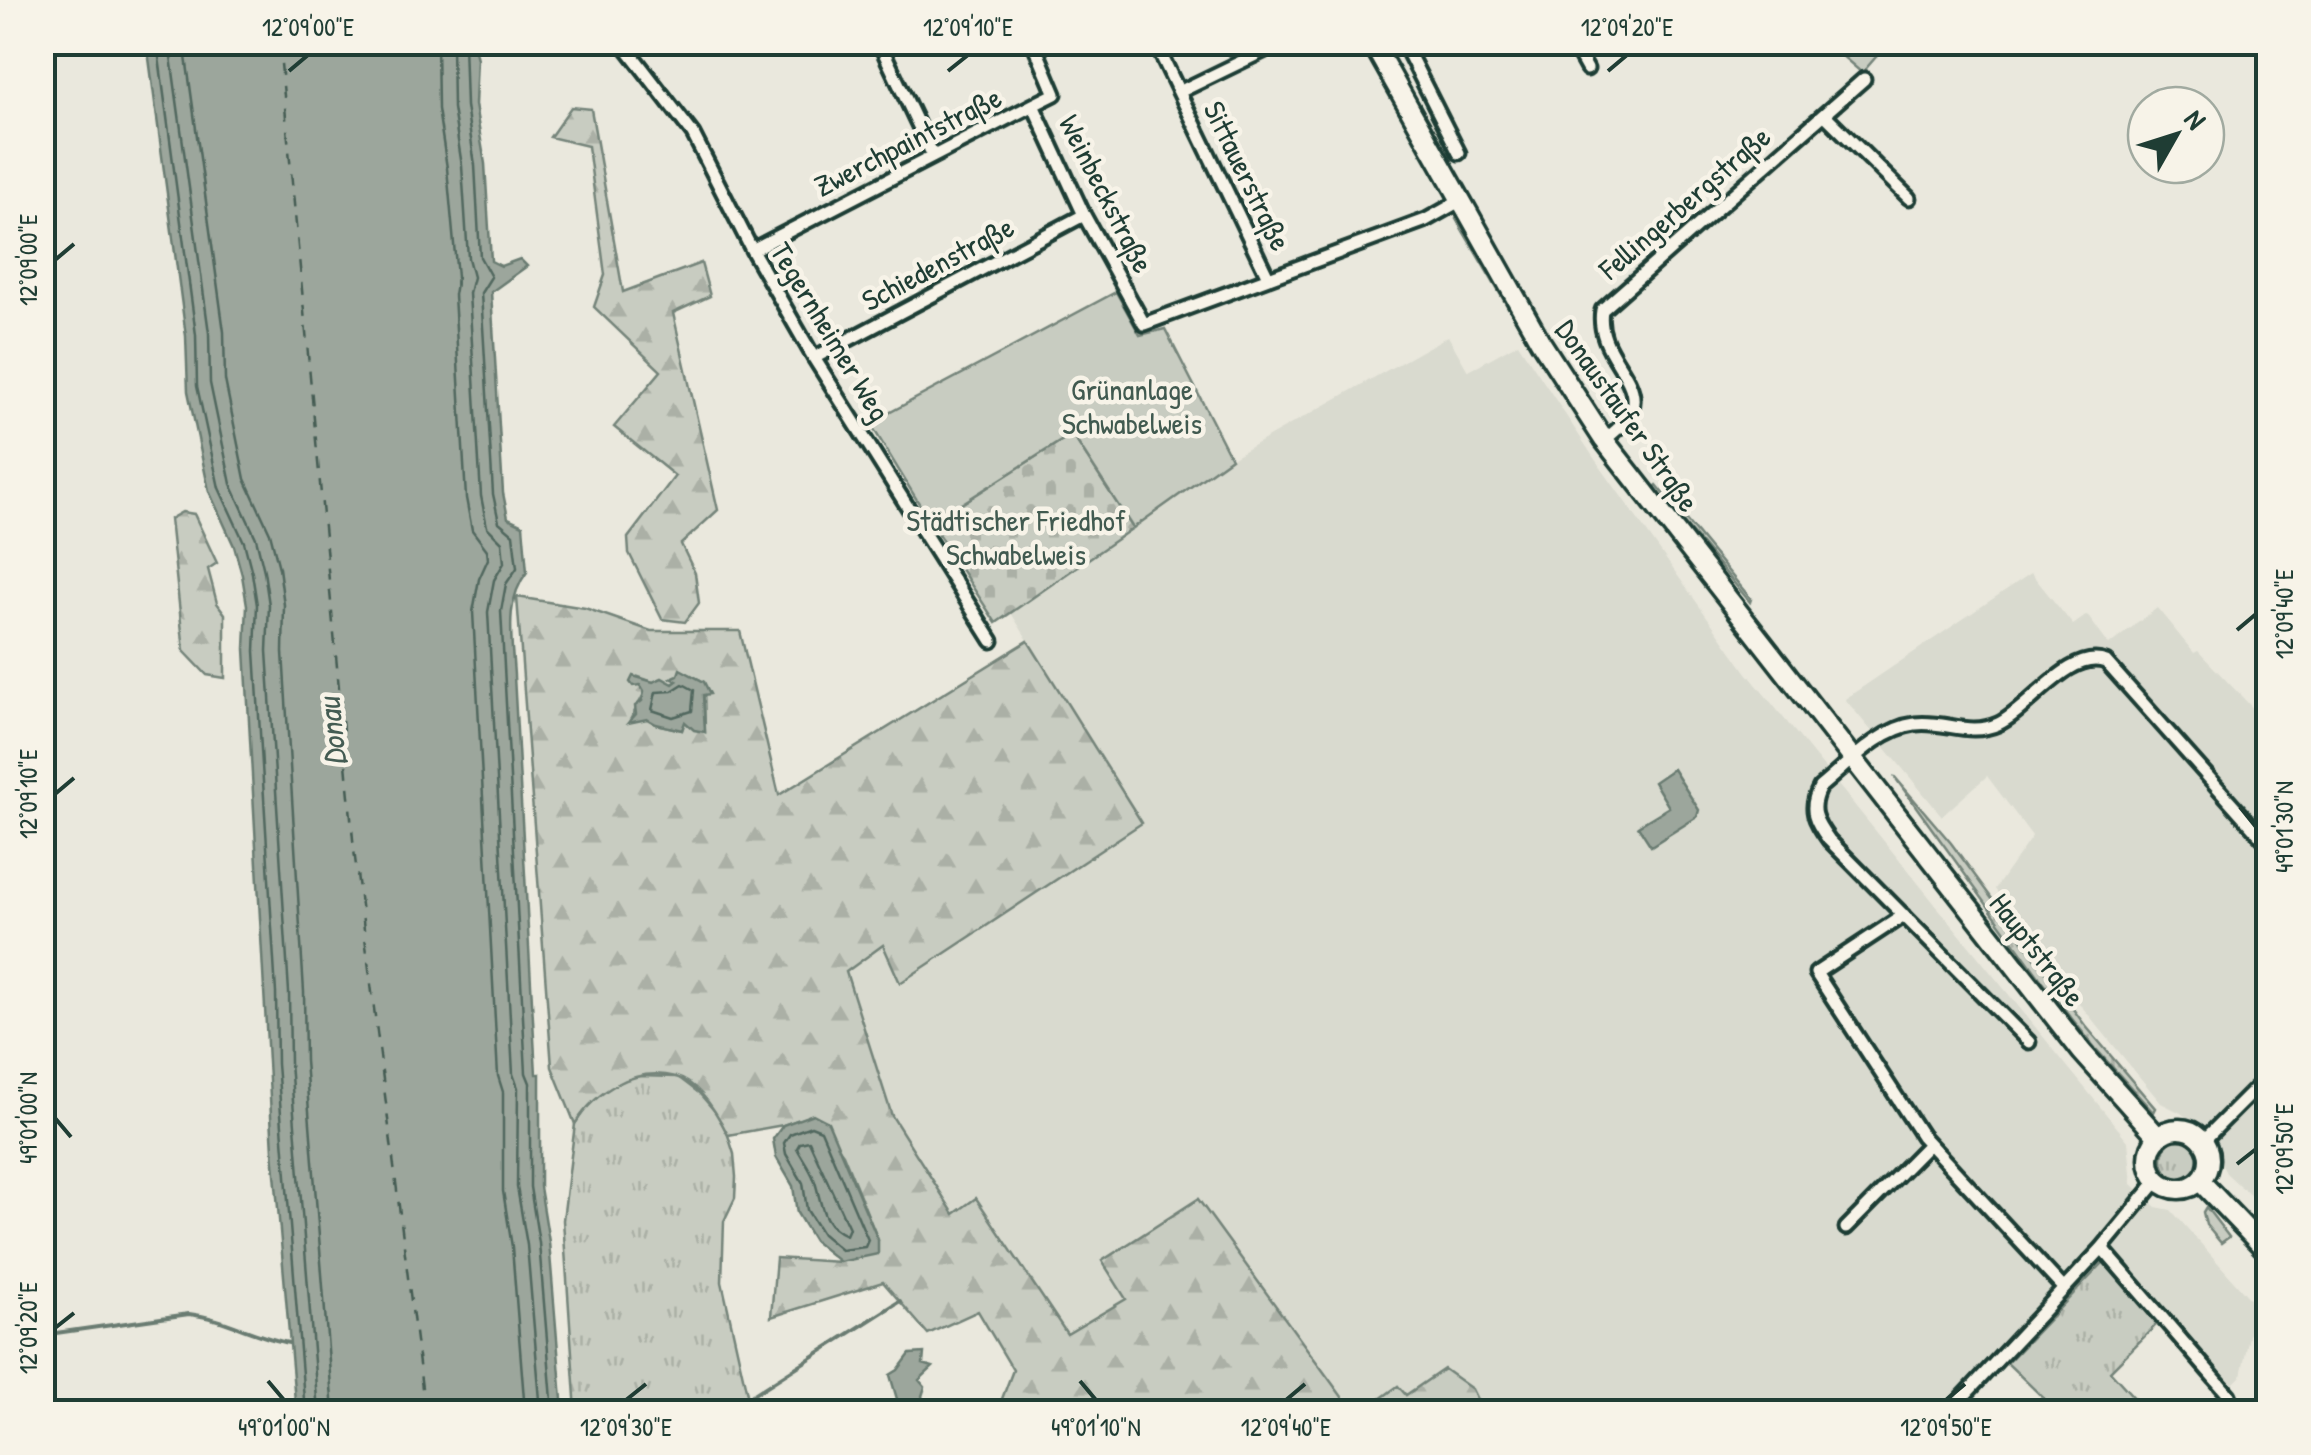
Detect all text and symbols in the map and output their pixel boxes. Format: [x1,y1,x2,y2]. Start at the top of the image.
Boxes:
text: 12°09'00"E [262,10,354,44]
text: 12°09'10"E [923,10,1013,44]
text: 12°09'20"E [1581,10,1673,44]
street label: Zwerchpaintstraße [807,77,1008,205]
north arrow [2126,85,2226,185]
street label: Sittauerstraße [1195,94,1301,257]
text: N [2176,102,2215,137]
street label: Weinbeckstraße [1050,108,1164,279]
street label: Fellingerbergstraße [1589,116,1779,289]
street label: Schiedenstraße [854,206,1021,320]
text: 12°09'00"E [11,214,45,306]
street label: Tegernheimer Weg [762,235,900,428]
street label: Donaustaufer Straße [1547,312,1709,519]
park label: Grünanlage Schwabelweis [1062,369,1202,443]
park label: Städtischer Friedhof Schwabelweis [906,500,1126,574]
text: 12°09'40"E [2267,569,2301,659]
water label: Donau [306,694,356,768]
text: 12°09'10"E [11,749,45,839]
text: 49°01'30"N [2267,781,2301,873]
street label: Hauptstraße [1981,884,2095,1015]
text: 49°01'00"N [11,1072,45,1164]
text: 12°09'50"E [2267,1103,2301,1195]
text: 12°09'20"E [11,1282,45,1374]
text: 49°01'00"N [238,1410,330,1444]
text: 12°09'30"E [580,1410,672,1444]
text: 49°01'10"N [1051,1410,1141,1444]
text: 12°09'40"E [1241,1410,1331,1444]
text: 12°09'50"E [1900,1410,1992,1444]

